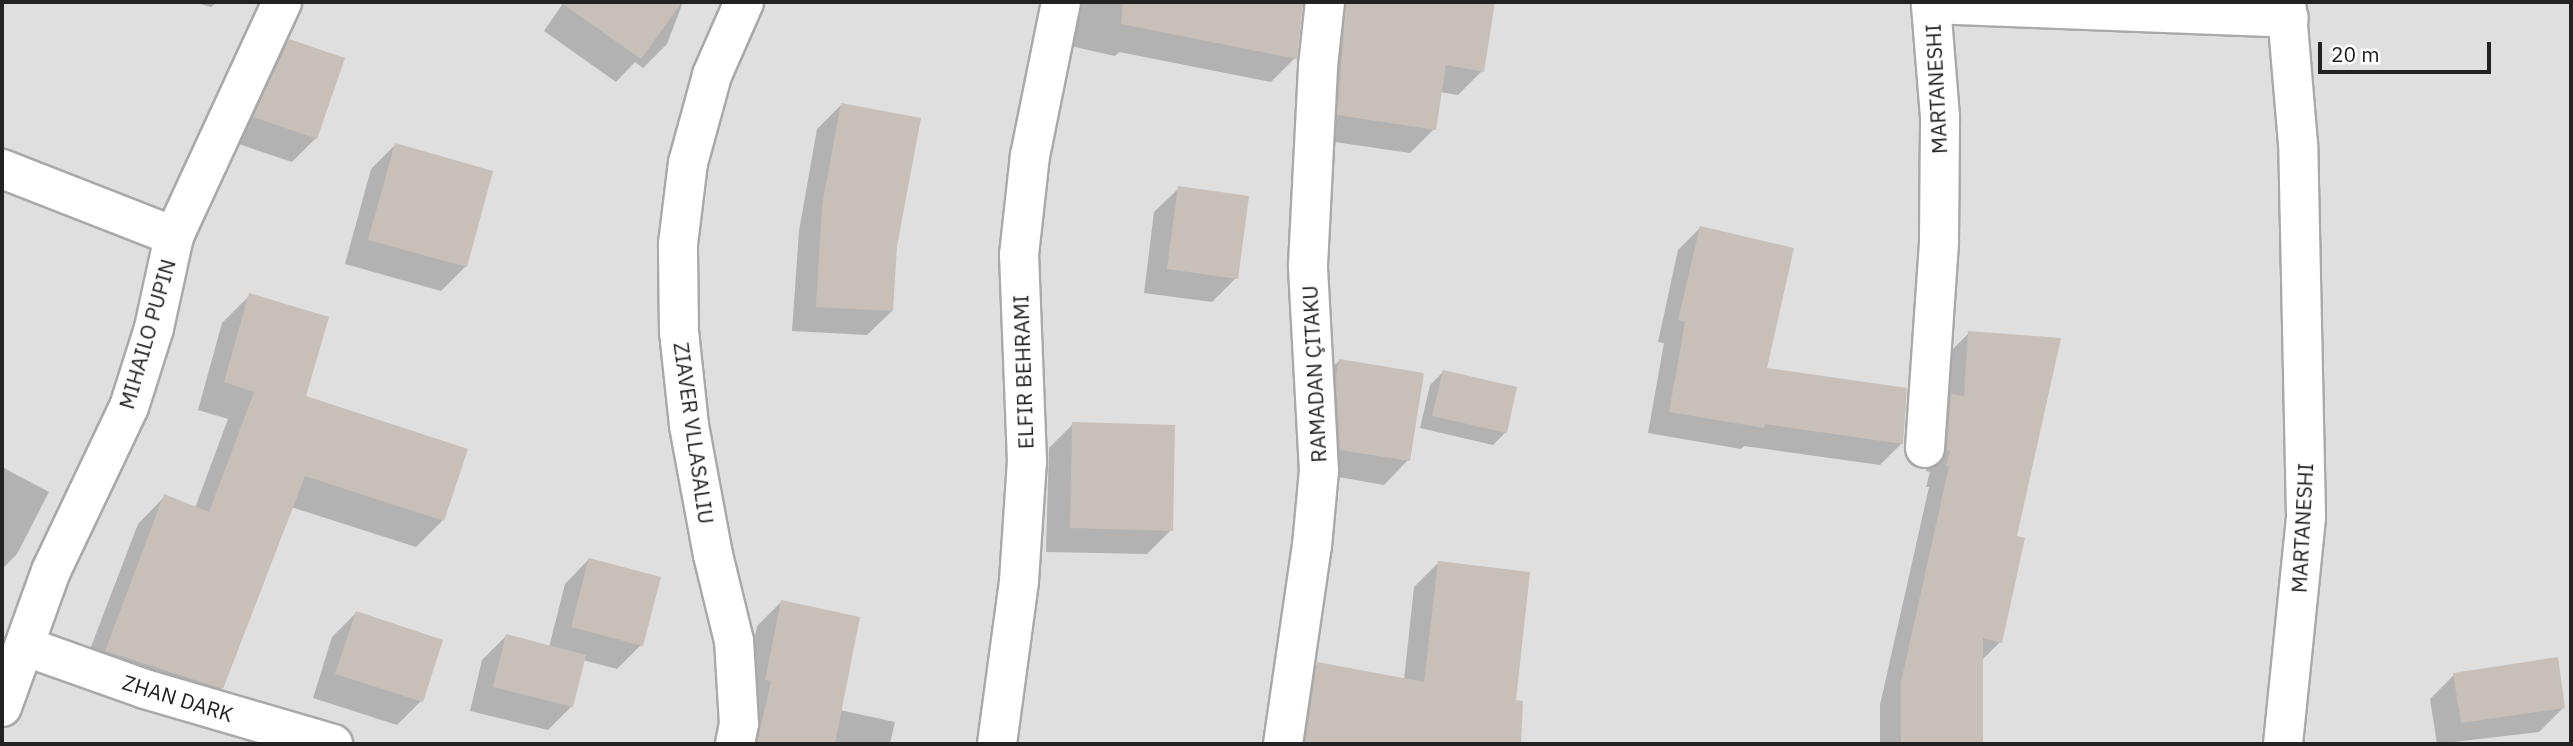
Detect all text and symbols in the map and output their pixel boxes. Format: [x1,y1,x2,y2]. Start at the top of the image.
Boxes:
street label: MARTANESHI [1920,23,1952,155]
scale bar [2321,28,2494,72]
text: 20 m [2331,40,2380,68]
street label: MIHAILO PUPIN [114,256,180,412]
street label: RAMADAN ÇITAKU [1297,285,1331,463]
street label: ELFIR BEHRAMI [1008,294,1038,450]
street label: ZIAVER VLLASALIU [669,341,719,525]
street label: MARTANESHI [2286,462,2318,594]
street label: ZHAN DARK [120,669,236,727]

